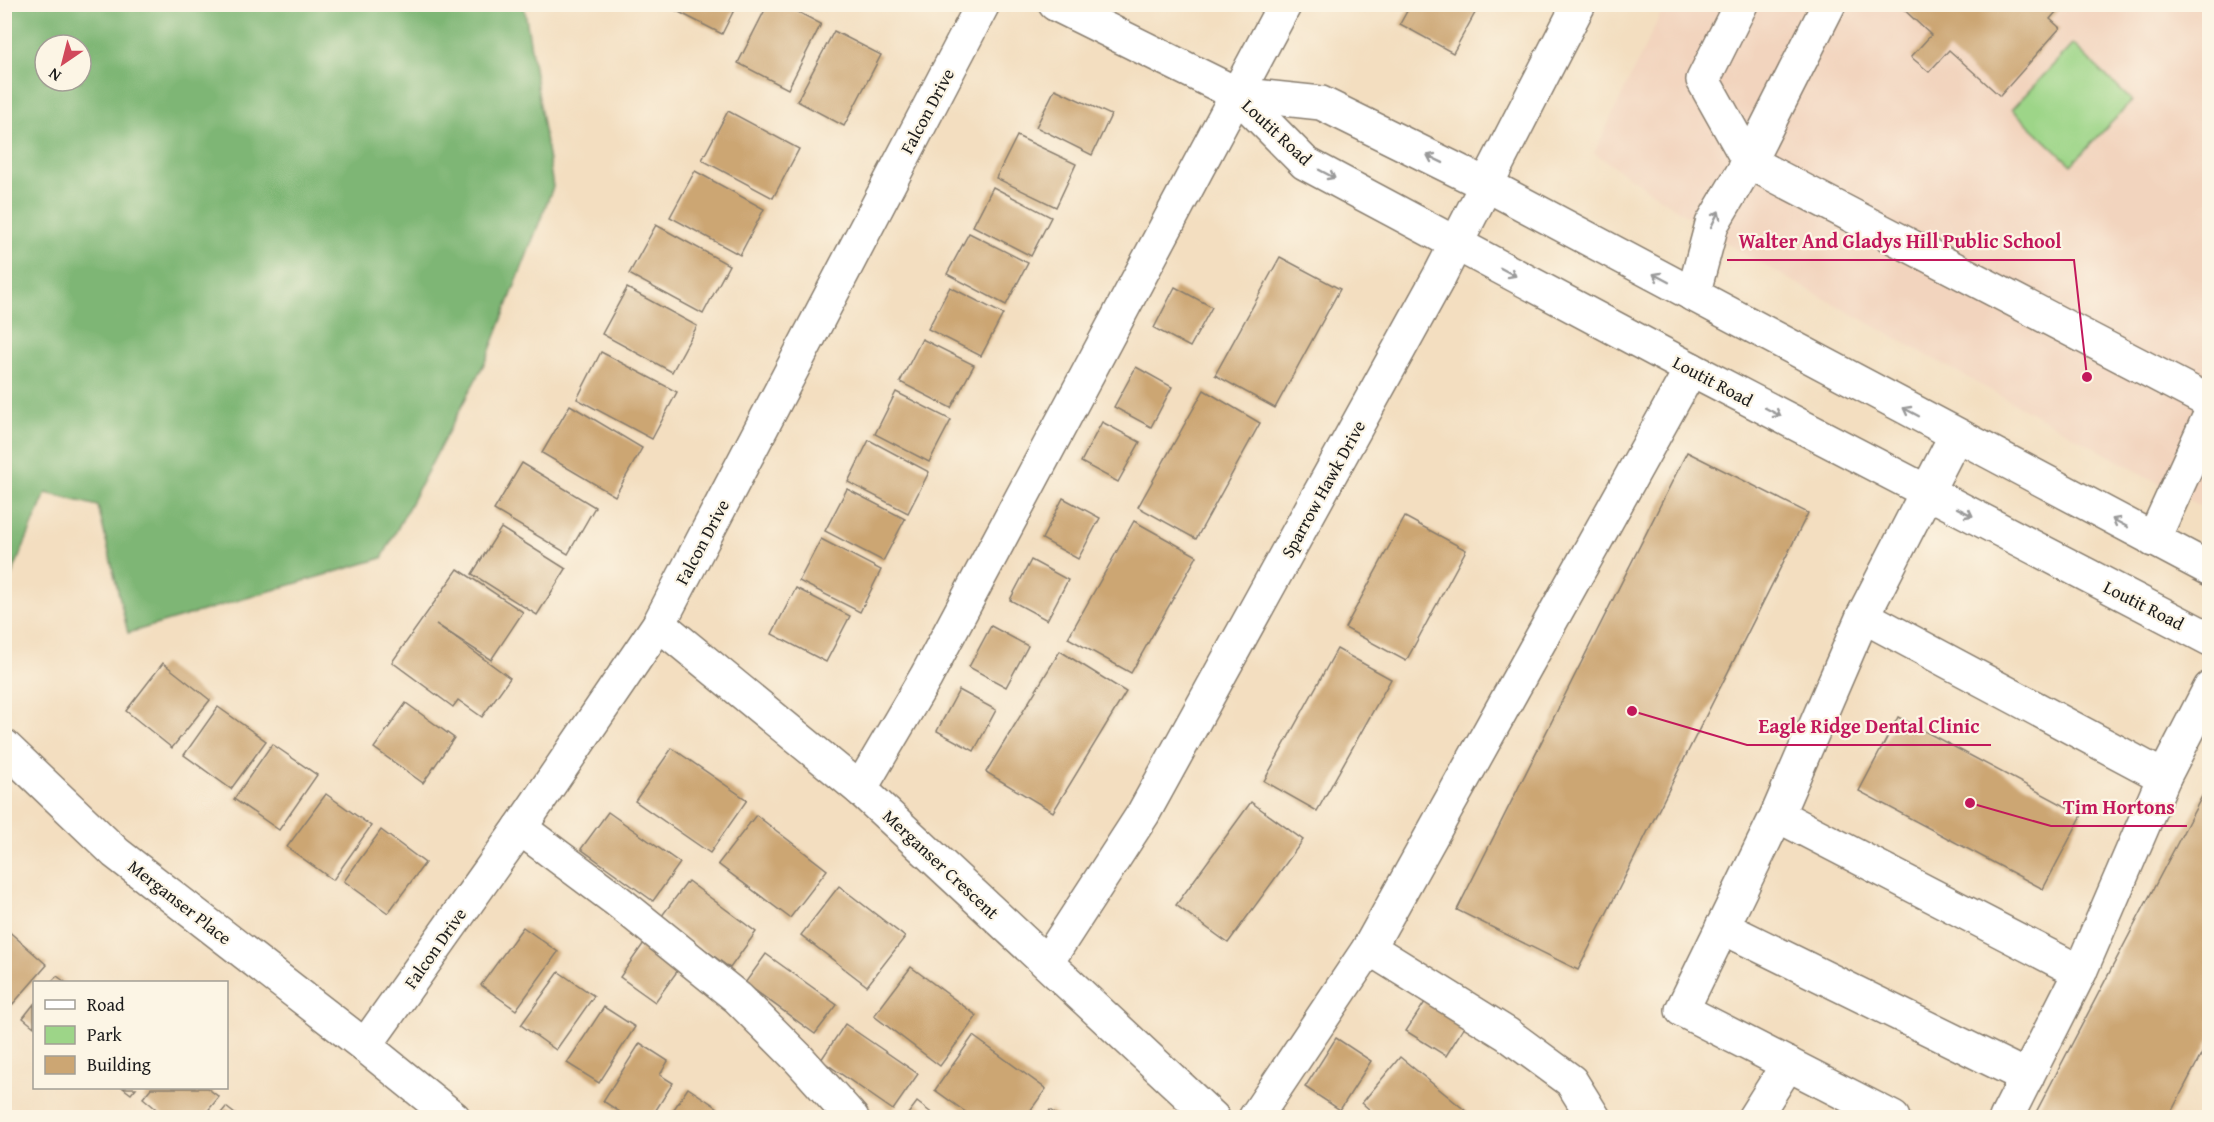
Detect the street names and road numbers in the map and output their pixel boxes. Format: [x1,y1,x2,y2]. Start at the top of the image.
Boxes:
street label: Falcon Drive [893,63,961,159]
street label: Loutit Road [1236,92,1318,172]
street label: Loutit Road [1668,349,1758,414]
street label: Sparrow Hawk Drive [1274,415,1372,563]
street label: Falcon Drive [668,494,736,590]
street label: Loutit Road [2099,573,2189,637]
street label: Merganser Crescent [877,803,1006,926]
street label: Merganser Place [122,853,238,951]
street label: Falcon Drive [397,902,473,994]

